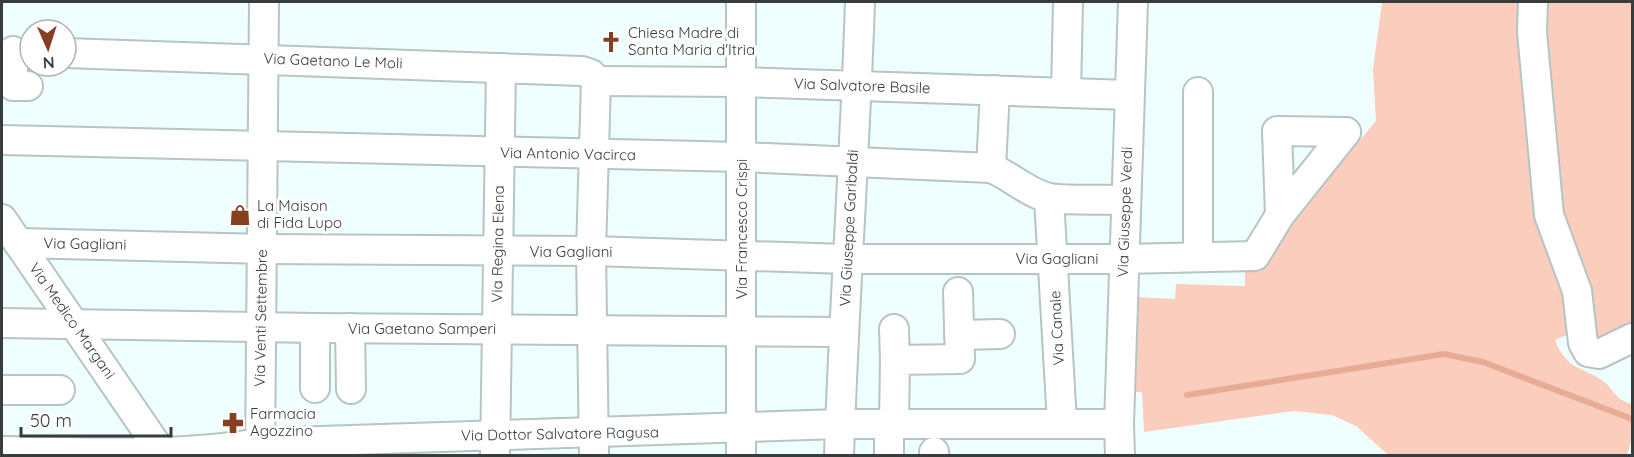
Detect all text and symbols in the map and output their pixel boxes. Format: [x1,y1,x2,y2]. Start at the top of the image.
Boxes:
north arrow [18,18,78,78]
place label: Chiesa Madre di Santa Maria d'Itria [628,23,755,59]
church icon: Chiesa Madre di Santa Maria d'Itria [599,30,623,54]
street label: Via Gaetano Le Moli [263,49,403,72]
text: N [42,53,55,73]
street label: Via Salvatore Basile [793,74,931,97]
street label: Via Antonio Vacirca [500,143,636,164]
street label: Via Giuseppe Verdi [1113,146,1136,278]
street label: Via Giuseppe Garibaldi [835,149,862,307]
street label: Via Francesco Crispi [732,159,751,299]
street label: Via Regina Elena [487,185,508,303]
place label: La Maison di Fida Lupo [257,196,342,232]
shop icon: La Maison di Fida Lupo [228,203,252,227]
street label: Via Gagliani [43,233,127,254]
street label: Via Gagliani [529,242,613,261]
street label: Via Venti Settembre [250,249,271,387]
street label: Via Gagliani [1015,249,1099,268]
street label: Via Medico Margani [25,259,120,383]
street label: Via Canale [1045,290,1068,366]
street label: Via Gaetano Samperi [348,319,496,338]
scale bar [21,400,171,438]
place label: Farmacia Agozzino [250,404,316,440]
text: 50 m [30,409,72,432]
pharmacy icon: Farmacia Agozzino [221,411,245,435]
street label: Via Dottor Salvatore Ragusa [461,422,659,445]

